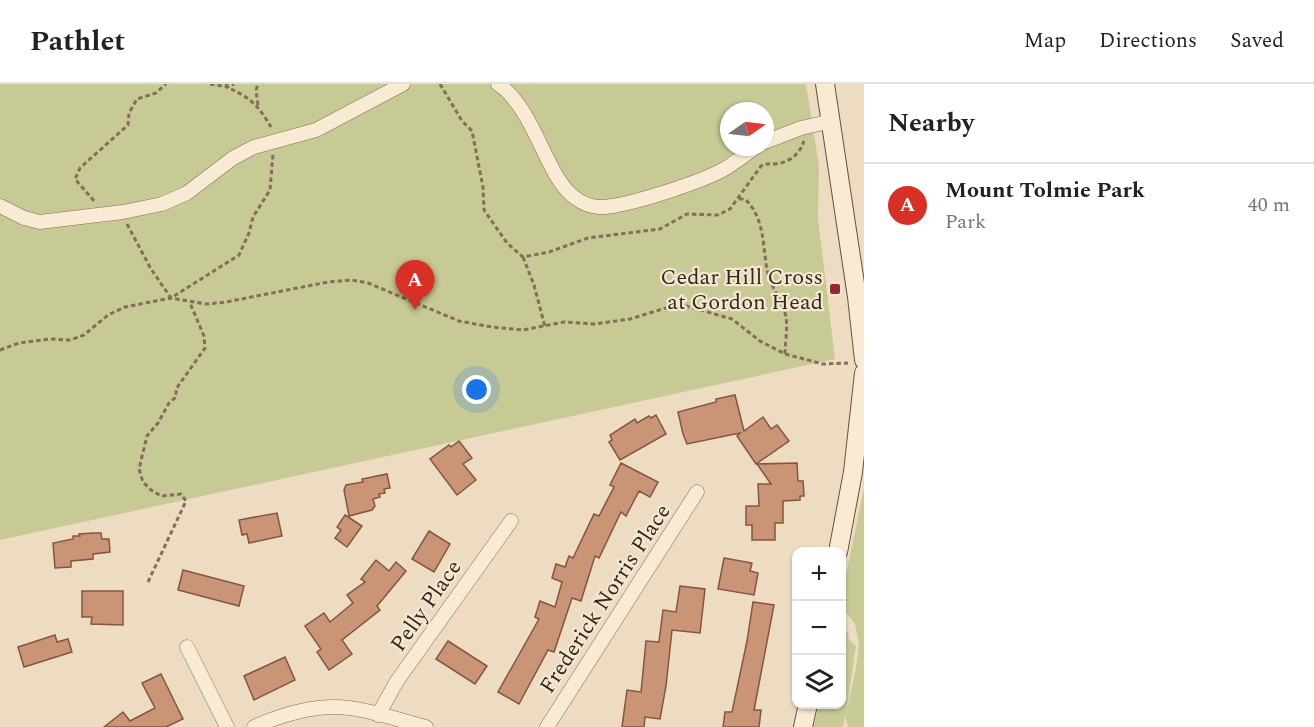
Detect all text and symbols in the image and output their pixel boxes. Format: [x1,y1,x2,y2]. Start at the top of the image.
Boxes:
text: Pathlet [30,20,125,63]
text: Map [1024,25,1066,57]
text: Directions [1099,25,1197,57]
text: Saved [1230,25,1284,57]
north arrow [720,102,774,156]
text: Nearby [888,103,974,143]
text: Mount Tolmie Park [945,174,1145,207]
text: A [900,190,915,220]
text: 40 m [1248,190,1290,220]
text: Park [945,207,986,237]
pin: A [396,260,434,310]
place label: Cedar Hill Cross at Gordon Head [661,261,823,319]
marker: Cedar Hill Cross at Gordon Head [828,282,842,296]
your location [462,375,491,404]
street label: Frederick Norris Place [531,497,679,700]
map controls [792,547,846,709]
button: + [792,547,846,601]
street label: Pelly Place [382,553,470,659]
button: − [792,601,846,655]
button: layers [792,655,846,709]

